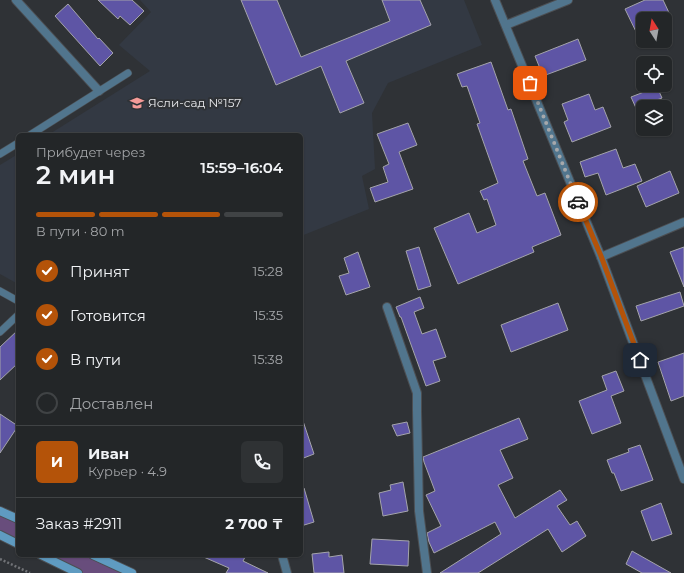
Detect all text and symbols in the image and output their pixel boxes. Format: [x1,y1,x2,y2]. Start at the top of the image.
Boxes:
north arrow [636,12,672,48]
map controls [636,12,672,136]
button: locate [636,56,672,92]
pin [513,66,547,100]
icon: bag [519,72,541,94]
school or university icon: Ясли-сад №157 [129,95,145,111]
place label: Ясли-сад №157 [148,95,241,110]
button: layers [636,100,672,136]
text: Прибудет через [36,144,145,160]
text: 15:59–16:04 [200,158,283,177]
text: 2 мин [36,159,115,191]
courier [558,182,598,222]
icon: car [567,191,589,213]
text: В пути · 80 m [36,223,124,239]
icon: check [36,260,58,282]
text: Принят [70,262,129,281]
text: 15:28 [253,263,283,279]
icon: check [36,304,58,326]
text: Готовится [70,306,146,325]
text: 15:35 [254,307,283,323]
pin [623,343,657,377]
icon: check [36,348,58,370]
icon: home [629,349,651,371]
text: В пути [70,350,121,369]
text: 15:38 [253,351,283,367]
text: Доставлен [70,394,153,413]
button: phone [241,441,283,483]
text: Иван [88,444,129,463]
text: И [51,452,63,471]
text: Курьер · 4.9 [88,463,167,479]
text: Заказ #2911 [36,514,122,533]
text: 2 700 ₸ [225,514,283,533]

